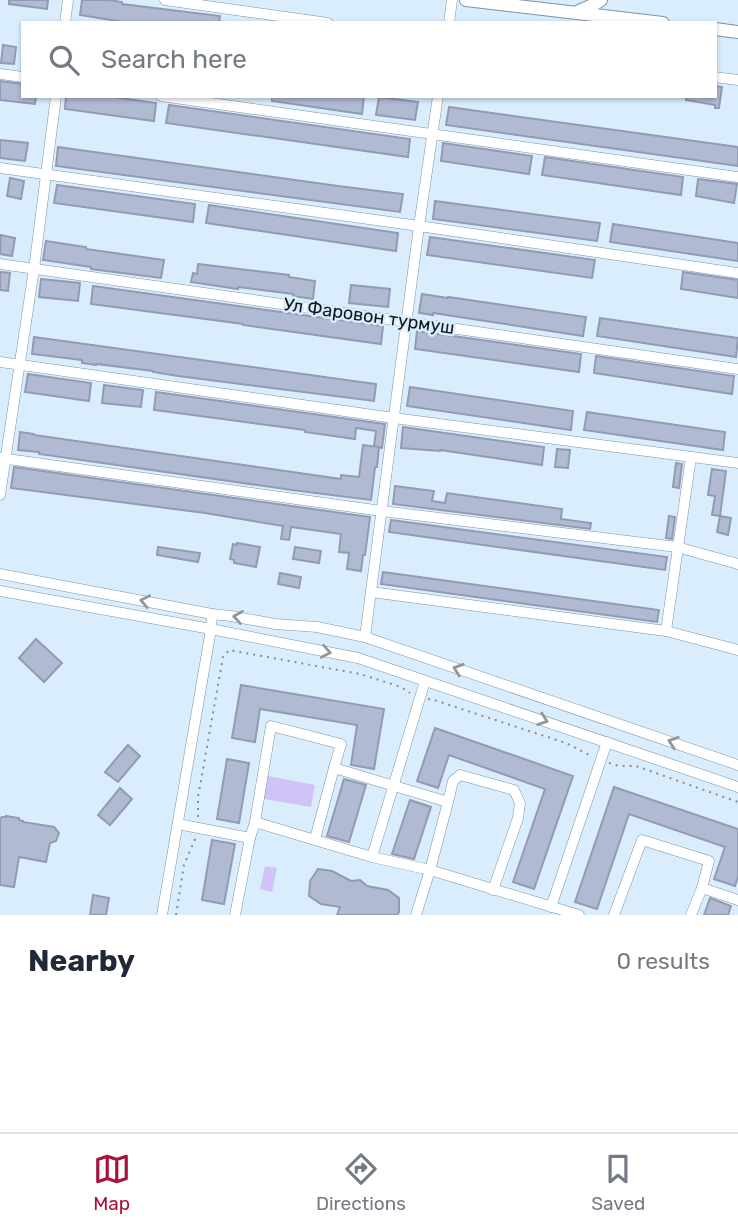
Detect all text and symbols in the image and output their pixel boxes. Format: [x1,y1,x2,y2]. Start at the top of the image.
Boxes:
search box [21,21,717,98]
icon: search [45,41,83,79]
text: Search here [101,44,247,75]
street label: Ул Фаровон турмуш [282,293,456,339]
one-way arrow [139,595,151,610]
one-way arrow [232,610,244,625]
one-way arrow [320,643,332,658]
one-way arrow [453,663,465,677]
one-way arrow [536,712,548,727]
one-way arrow [668,736,680,751]
text: Nearby [28,943,135,979]
text: 0 results [616,947,710,975]
tab: Map [93,1150,131,1215]
tab: Directions [316,1150,406,1215]
tab: Saved [591,1150,645,1215]

